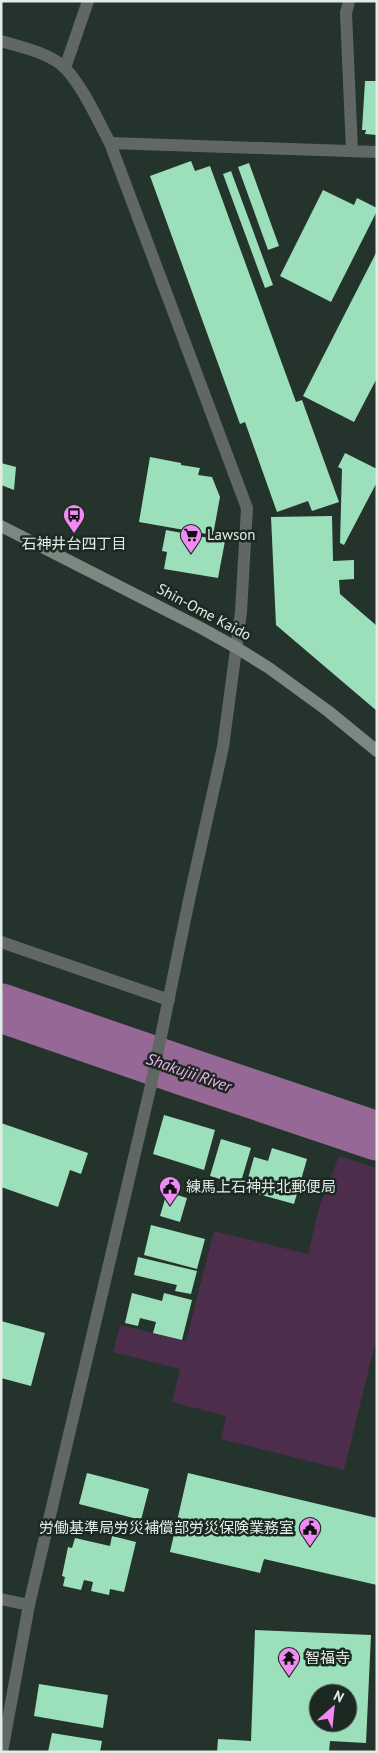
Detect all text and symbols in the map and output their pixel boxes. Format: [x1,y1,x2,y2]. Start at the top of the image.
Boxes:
bus stop icon: 石神井台四丁目 [62,503,86,534]
supermarket icon: Lawson [179,523,203,554]
place label: Lawson [207,525,255,544]
place label: 石神井台四丁目 [21,534,127,553]
street label: Shin-Ome Kaido [154,579,255,644]
water label: Shakujii River [144,1048,236,1096]
public building icon: 練馬上石神井北郵便局 [158,1175,182,1206]
place label: 練馬上石神井北郵便局 [186,1177,336,1196]
public building icon: 労働基準局労災補償部労災保険業務室 [298,1516,322,1547]
place label: 労働基準局労災補償部労災保険業務室 [39,1518,294,1537]
temple icon: 智福寺 [277,1646,301,1677]
place label: 智福寺 [305,1648,350,1667]
north arrow [308,1683,358,1733]
text: N [331,1686,347,1707]

